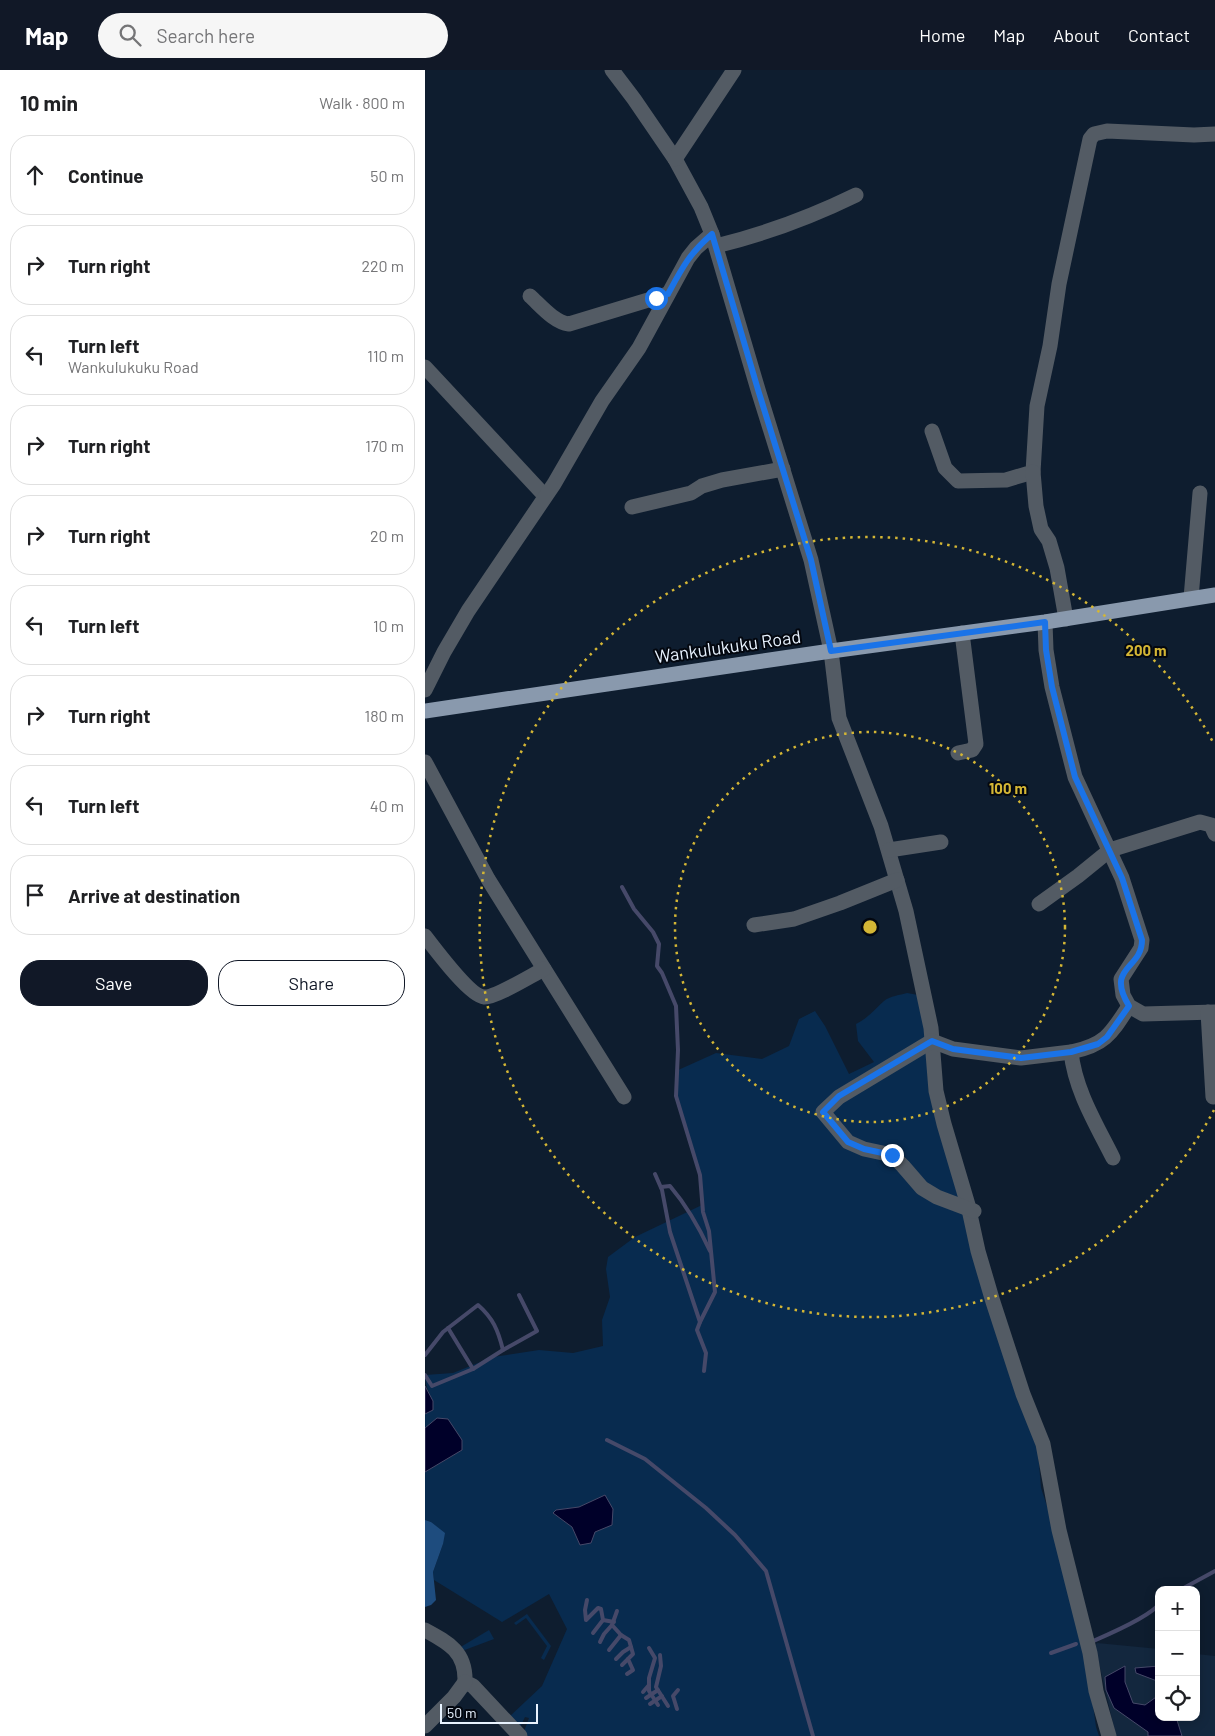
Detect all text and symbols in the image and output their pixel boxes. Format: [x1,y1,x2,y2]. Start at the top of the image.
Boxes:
search box [98,13,448,58]
text: Map [25,21,68,50]
icon: search [116,21,144,49]
text: Search here [156,24,255,47]
text: Home [919,24,965,46]
text: Map [993,24,1025,46]
text: About [1053,24,1100,46]
text: Contact [1128,24,1190,46]
text: 10 min [20,90,78,115]
text: Walk · 800 m [319,93,405,112]
icon: ahead [21,161,49,189]
text: Continue [68,164,144,187]
text: 50 m [370,166,404,185]
icon: right [21,251,49,279]
text: Turn right [68,254,150,277]
text: 220 m [361,256,404,275]
route start [645,287,668,310]
text: Turn left [68,334,139,357]
icon: left [21,341,49,369]
text: 110 m [367,346,404,365]
text: Wankulukuku Road [68,357,199,376]
icon: right [21,431,49,459]
text: Turn right [68,434,150,457]
text: 170 m [365,436,404,455]
icon: right [21,521,49,549]
text: Turn right [68,524,150,547]
text: 20 m [370,526,404,545]
icon: left [21,611,49,639]
text: Turn left [68,614,139,637]
text: 10 m [373,616,404,635]
street label: Wankulukuku Road [654,625,802,667]
text: 200 m [1125,641,1167,659]
icon: right [21,701,49,729]
text: Turn right [68,704,150,727]
text: 180 m [365,706,404,725]
text: 100 m [989,779,1027,797]
icon: left [21,791,49,819]
text: Turn left [68,794,139,817]
text: 40 m [370,796,404,815]
icon: arrive [21,881,49,909]
text: Arrive at destination [68,884,240,907]
centre of rings [861,918,879,936]
button: Save [20,960,208,1006]
button: Share [218,960,405,1006]
route end [881,1144,904,1167]
map controls [1155,1586,1200,1721]
button: + [1155,1586,1200,1631]
button: − [1155,1631,1200,1676]
button: locate [1155,1676,1200,1721]
scale bar [440,1701,537,1724]
text: 50 m [447,1704,476,1721]

